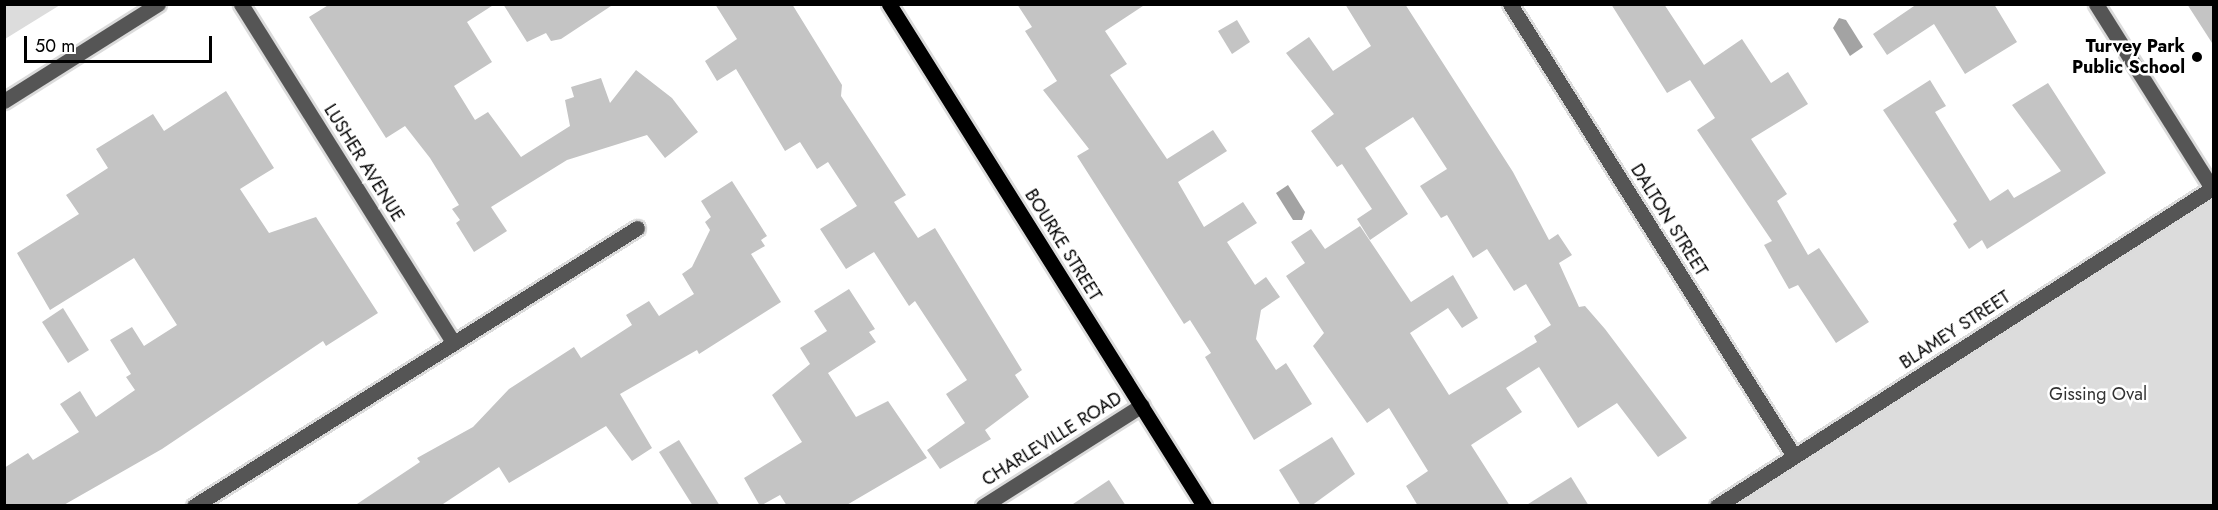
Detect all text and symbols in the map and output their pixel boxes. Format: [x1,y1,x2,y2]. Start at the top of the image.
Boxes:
scale bar [27,24,214,62]
text: 50 m [35,33,75,59]
place label: Turvey Park Public School [2072,36,2185,78]
marker: Turvey Park Public School [2190,50,2204,64]
street label: LUSHER AVENUE [319,100,409,226]
street label: DALTON STREET [1626,160,1712,280]
street label: BOURKE STREET [1020,185,1106,305]
street label: BLAMEY STREET [1896,286,2014,374]
park label: Gissing Oval [2049,383,2147,405]
street label: CHARLEVILLE ROAD [978,387,1126,491]

